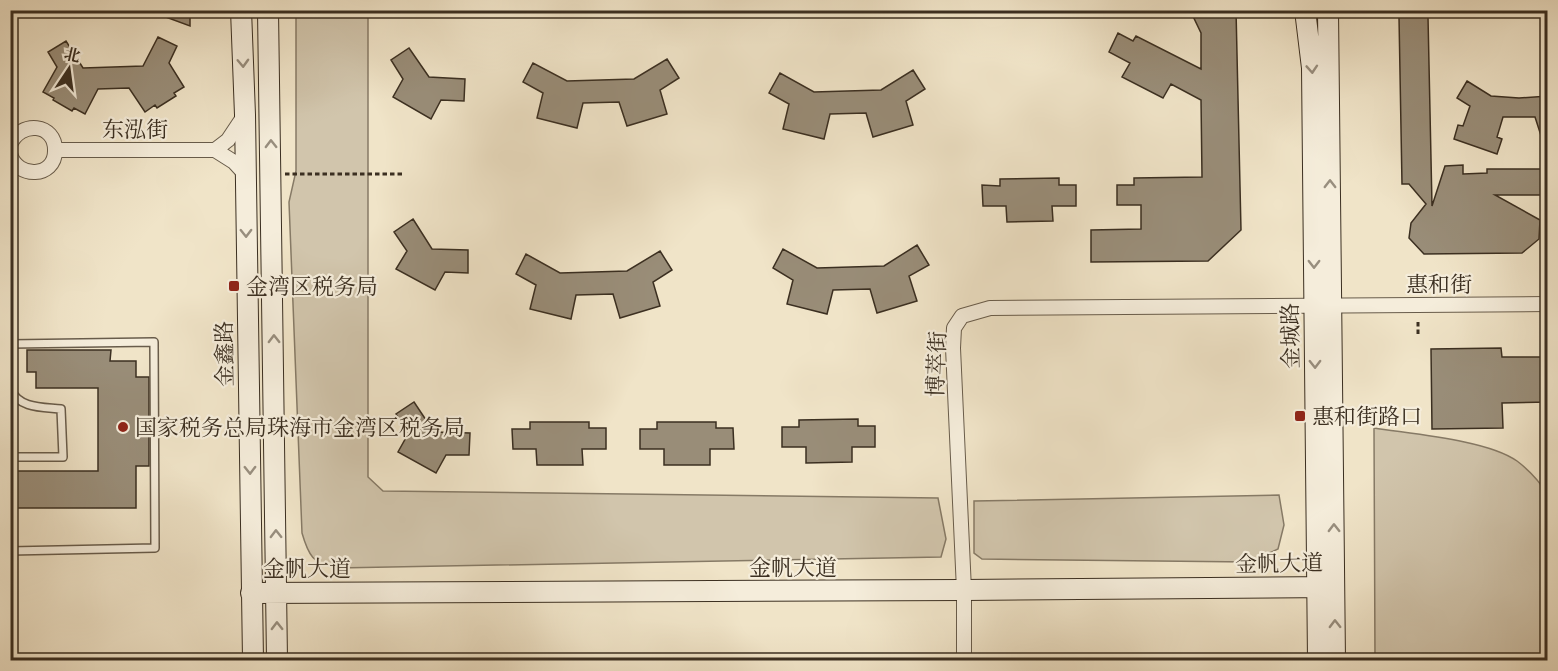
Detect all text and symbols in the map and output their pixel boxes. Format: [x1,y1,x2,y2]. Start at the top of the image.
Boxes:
north arrow [39,39,99,99]
text: 北 [62,44,82,66]
one-way arrow [236,58,249,67]
one-way arrow [1305,64,1318,73]
street label: 东泓街 [102,117,168,143]
one-way arrow [265,139,277,148]
one-way arrow [1324,179,1336,188]
one-way arrow [240,228,252,237]
one-way arrow [1308,259,1320,268]
street label: 惠和街 [1406,272,1472,298]
place label: 金湾区税务局 [246,274,378,300]
marker: 金湾区税务局 [227,279,241,293]
street label: 金城路 [1277,303,1305,369]
street label: 金鑫路 [211,321,239,387]
street label: 博萃街 [923,331,951,397]
one-way arrow [268,334,280,343]
one-way arrow [1308,359,1321,368]
place label: 惠和街路口 [1312,404,1422,430]
marker: 惠和街路口 [1293,409,1307,423]
place label: 国家税务总局珠海市金湾区税务局 [135,415,465,441]
marker: 国家税务总局珠海市金湾区税务局 [116,420,130,434]
one-way arrow [243,465,256,474]
one-way arrow [1327,524,1340,533]
one-way arrow [270,529,282,538]
street label: 金帆大道 [1235,550,1323,578]
street label: 金帆大道 [749,555,837,581]
street label: 金帆大道 [263,556,351,582]
one-way arrow [1328,619,1341,628]
one-way arrow [271,622,283,631]

